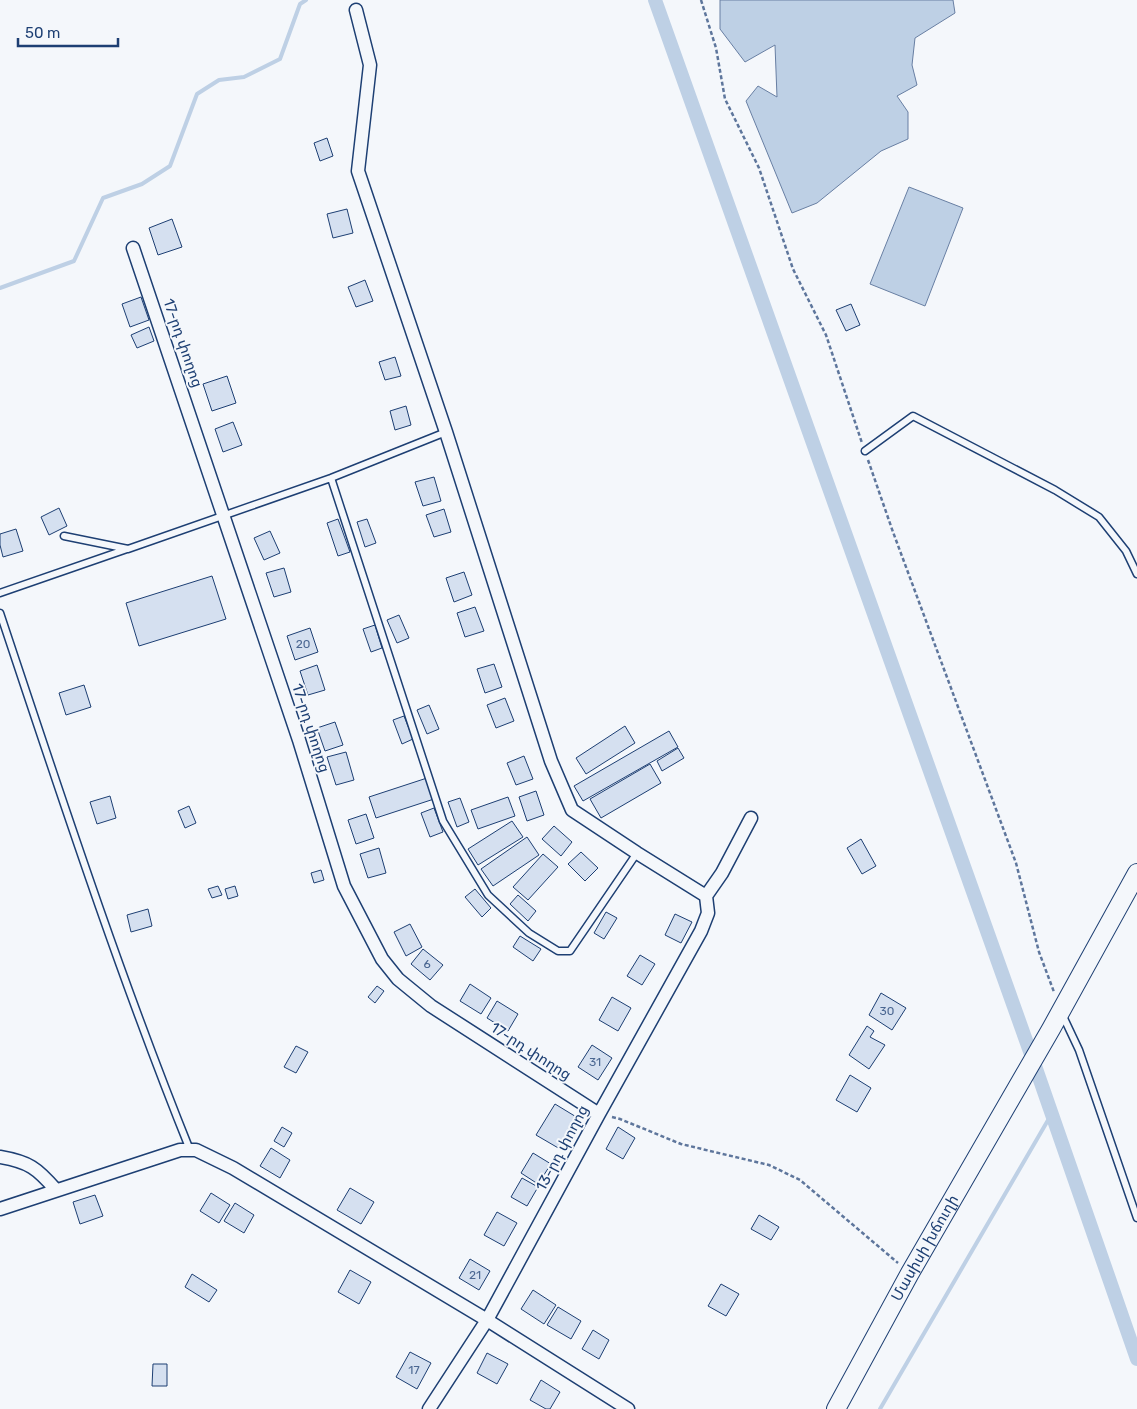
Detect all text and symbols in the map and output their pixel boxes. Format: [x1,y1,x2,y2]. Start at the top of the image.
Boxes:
scale bar [18,15,118,47]
text: 50 m [25,24,60,42]
street label: 17-րդ փողոց [159,296,207,390]
house number: 20 [296,637,310,651]
street label: 17-րդ փողոց [288,681,334,775]
house number: 6 [423,957,431,971]
house number: 30 [880,1004,894,1018]
street label: 17-րդ փողոց [487,1018,575,1084]
house number: 31 [589,1055,601,1069]
street label: 13-րդ փողոց [532,1102,592,1194]
street label: Մասիսի խճուղի [888,1192,962,1304]
house number: 21 [469,1268,481,1282]
house number: 17 [408,1363,420,1377]

